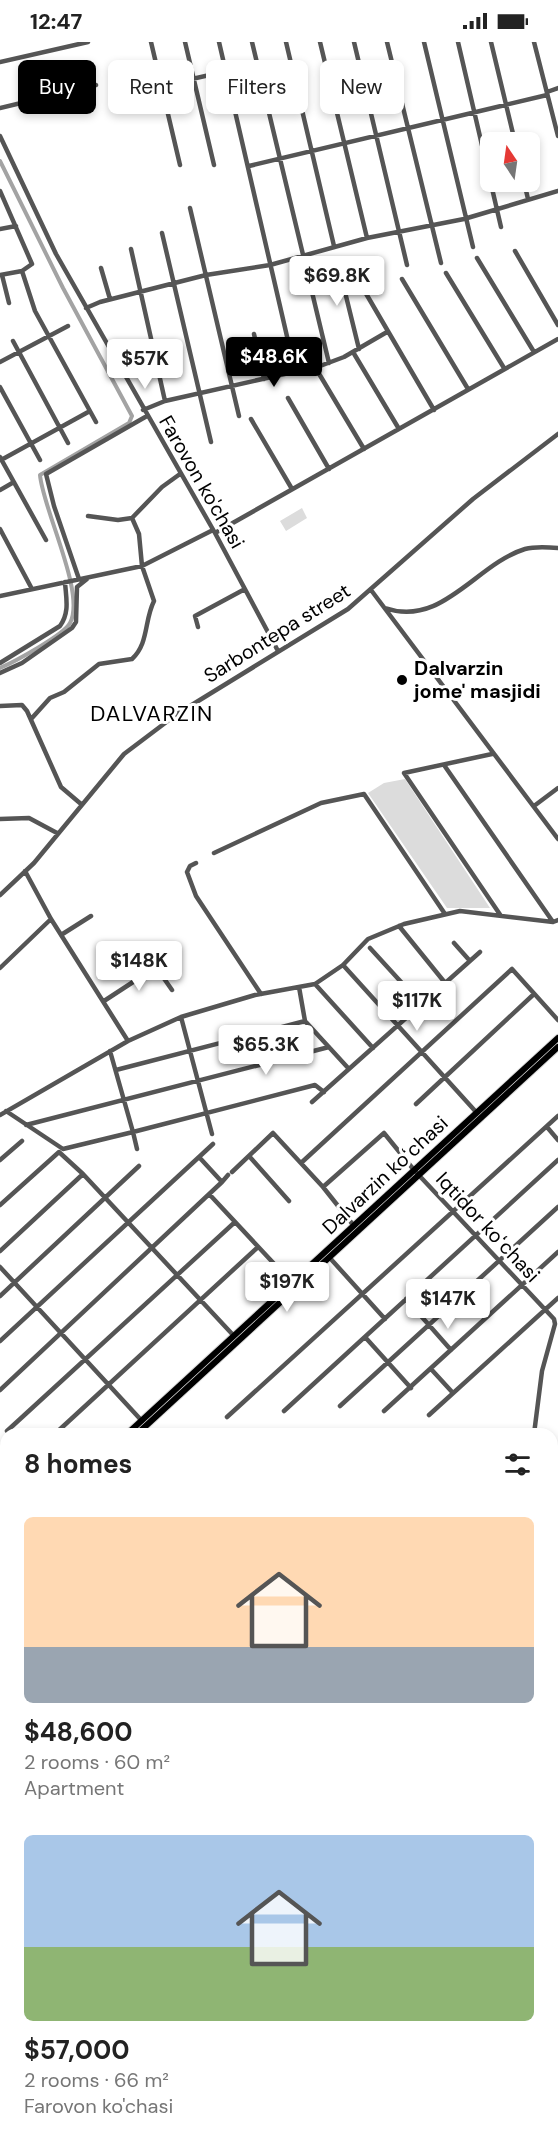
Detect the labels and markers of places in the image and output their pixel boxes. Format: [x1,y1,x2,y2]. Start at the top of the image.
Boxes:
pin: $69.8K [288,256,386,307]
pin: $48.6K [225,337,323,388]
pin: $57K [109,339,181,390]
place label: Dalvarzin jome' masjidi [413,655,541,704]
marker: Dalvarzin jome' masjidi [395,673,409,687]
pin: $148K [97,941,181,992]
pin: $117K [375,981,459,1032]
pin: $65.3K [217,1025,315,1076]
pin: $197K [245,1262,329,1313]
pin: $147K [406,1279,490,1330]

